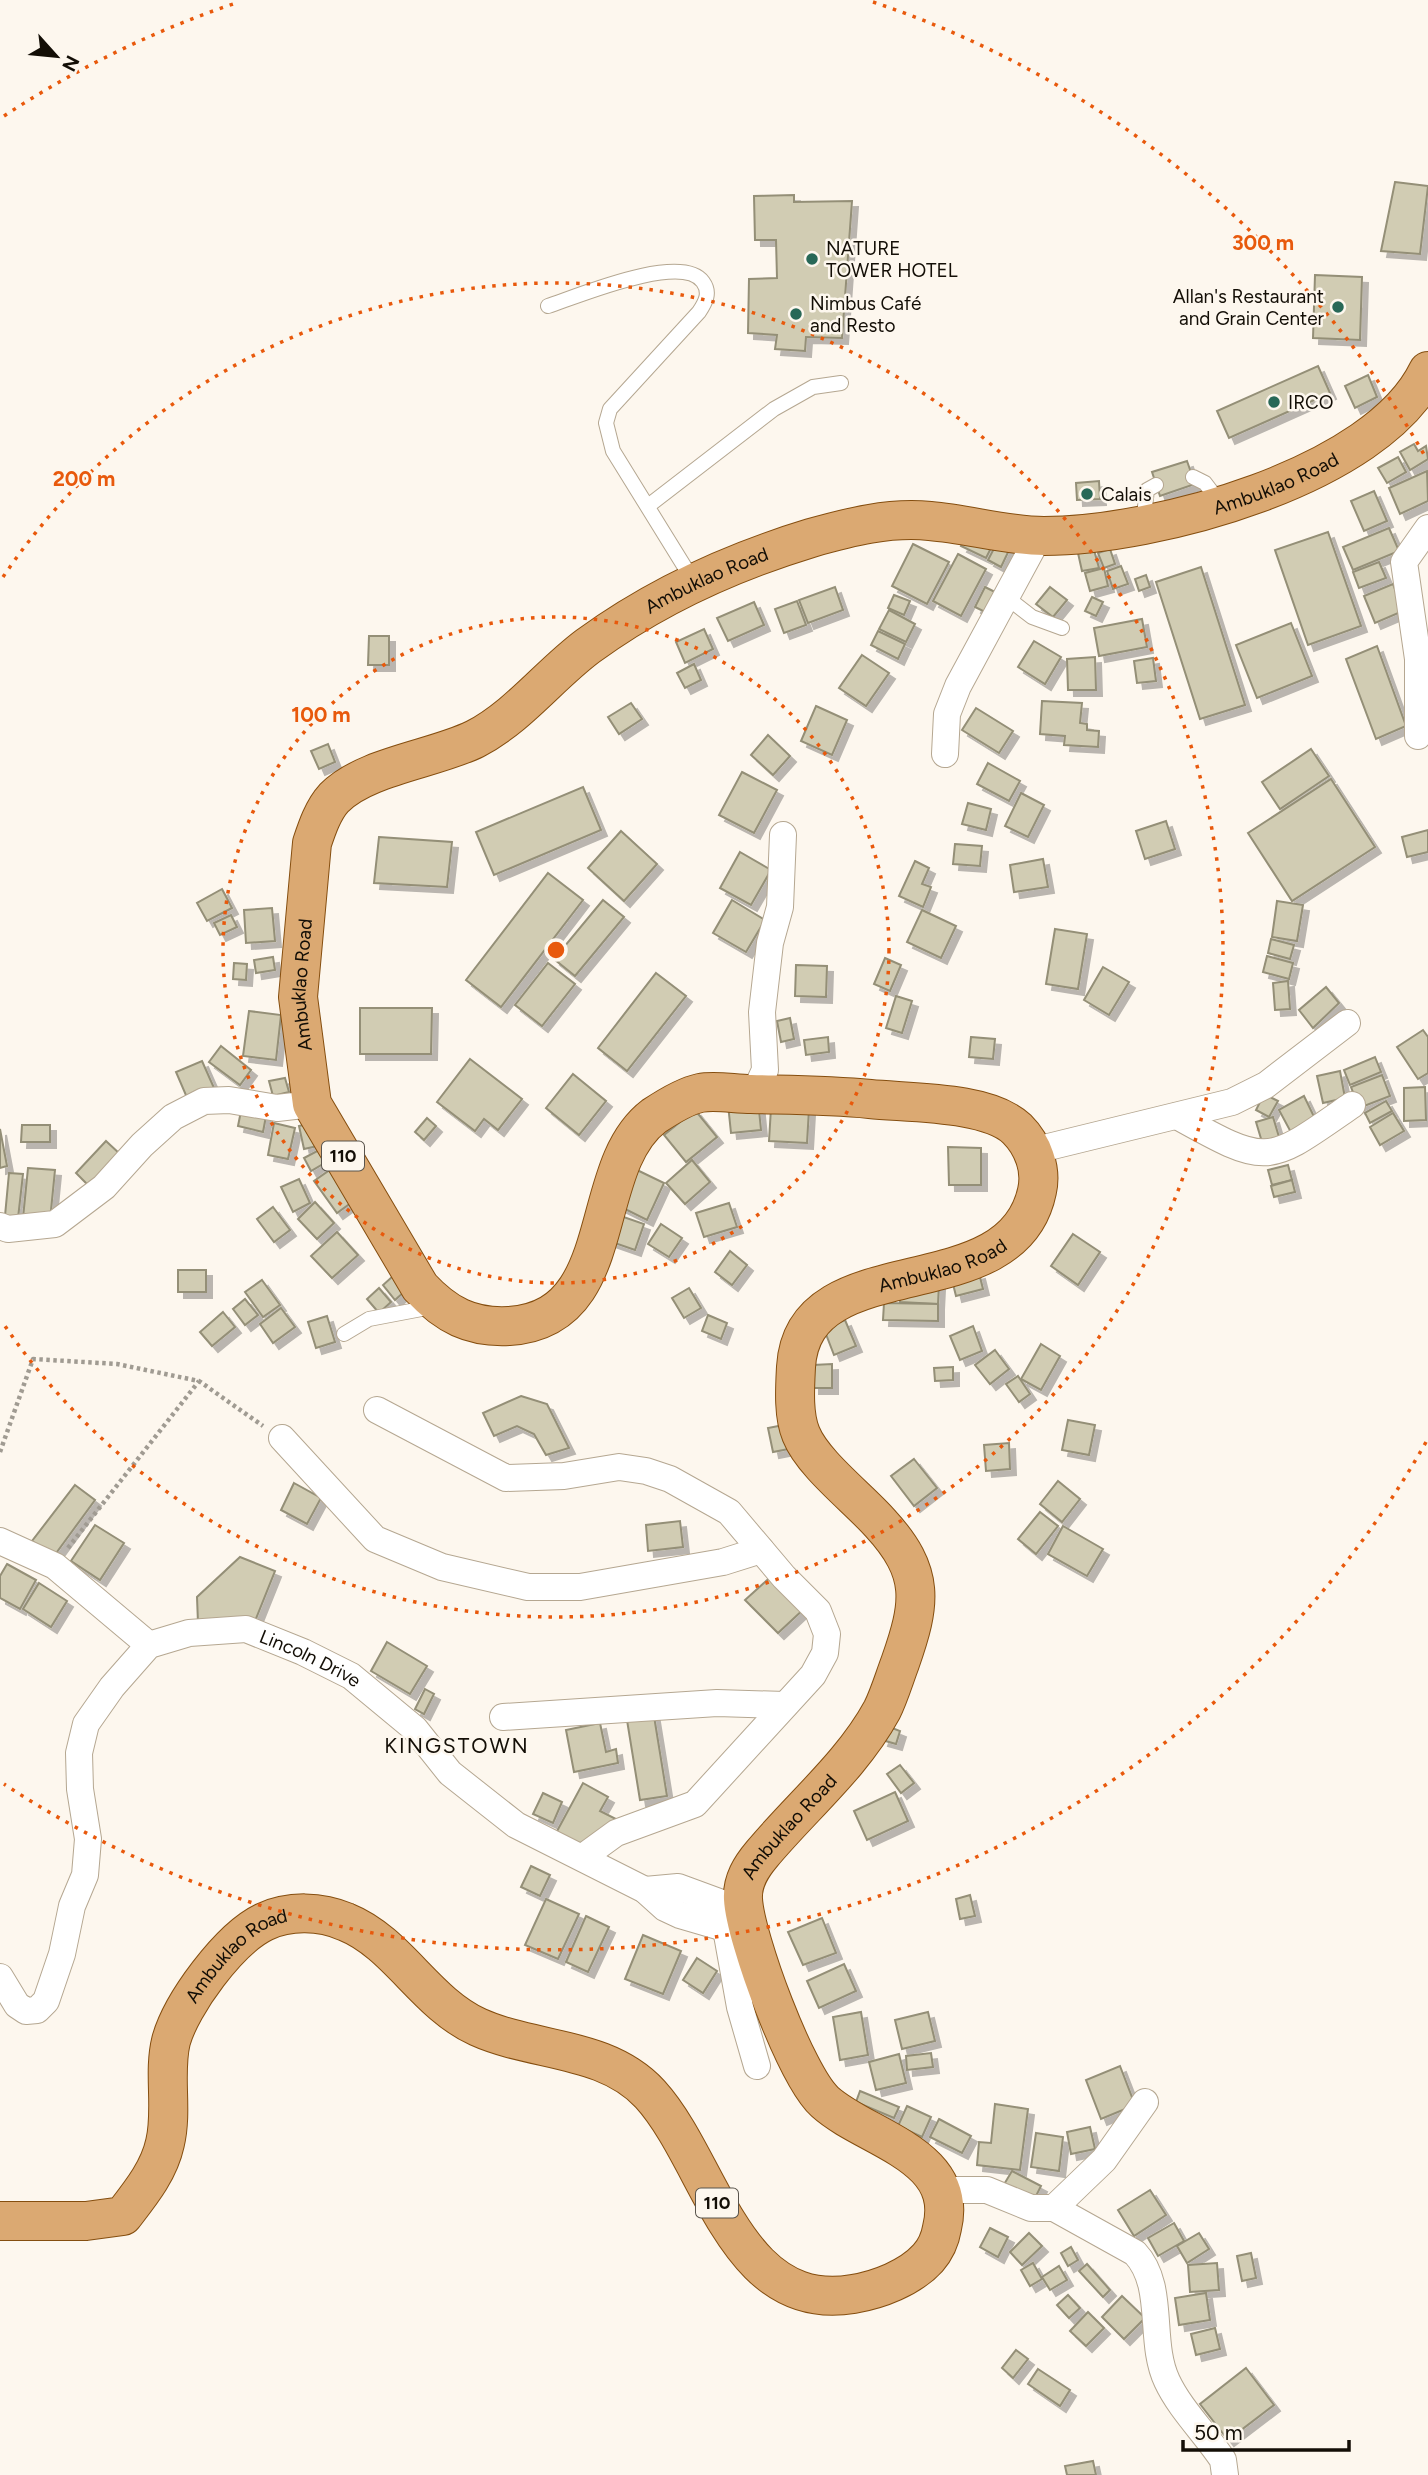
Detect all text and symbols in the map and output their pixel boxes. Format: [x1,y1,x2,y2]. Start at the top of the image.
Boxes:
north arrow [21,21,91,91]
text: N [57,52,84,75]
text: 300 m [1232,230,1294,255]
place label: NATURE TOWER HOTEL [826,237,958,282]
marker: NATURE TOWER HOTEL [804,251,820,267]
place label: Allan's Restaurant and Grain Center [1173,285,1325,330]
place label: Nimbus Café and Resto [810,292,921,337]
marker: Allan's Restaurant and Grain Center [1330,299,1346,315]
marker: Nimbus Café and Resto [788,306,804,322]
place label: IRCO [1288,391,1334,414]
marker: IRCO [1266,394,1282,410]
street label: Ambuklao Road [1210,447,1342,519]
text: 200 m [53,466,115,491]
place label: Calais [1101,483,1152,506]
marker: Calais [1079,486,1095,502]
street label: Ambuklao Road [641,542,771,618]
text: 100 m [291,702,351,727]
street label: Ambuklao Road [286,918,317,1053]
centre of rings [544,938,568,962]
road number: 110 [322,1142,364,1170]
street label: Ambuklao Road [876,1233,1011,1297]
street label: Lincoln Drive [256,1624,366,1691]
district label: KINGSTOWN [384,1733,530,1758]
street label: Ambuklao Road [736,1769,841,1883]
street label: Ambuklao Road [180,1903,289,2007]
road number: 110 [696,2188,738,2218]
scale bar [1183,2408,1349,2452]
text: 50 m [1194,2420,1243,2445]

